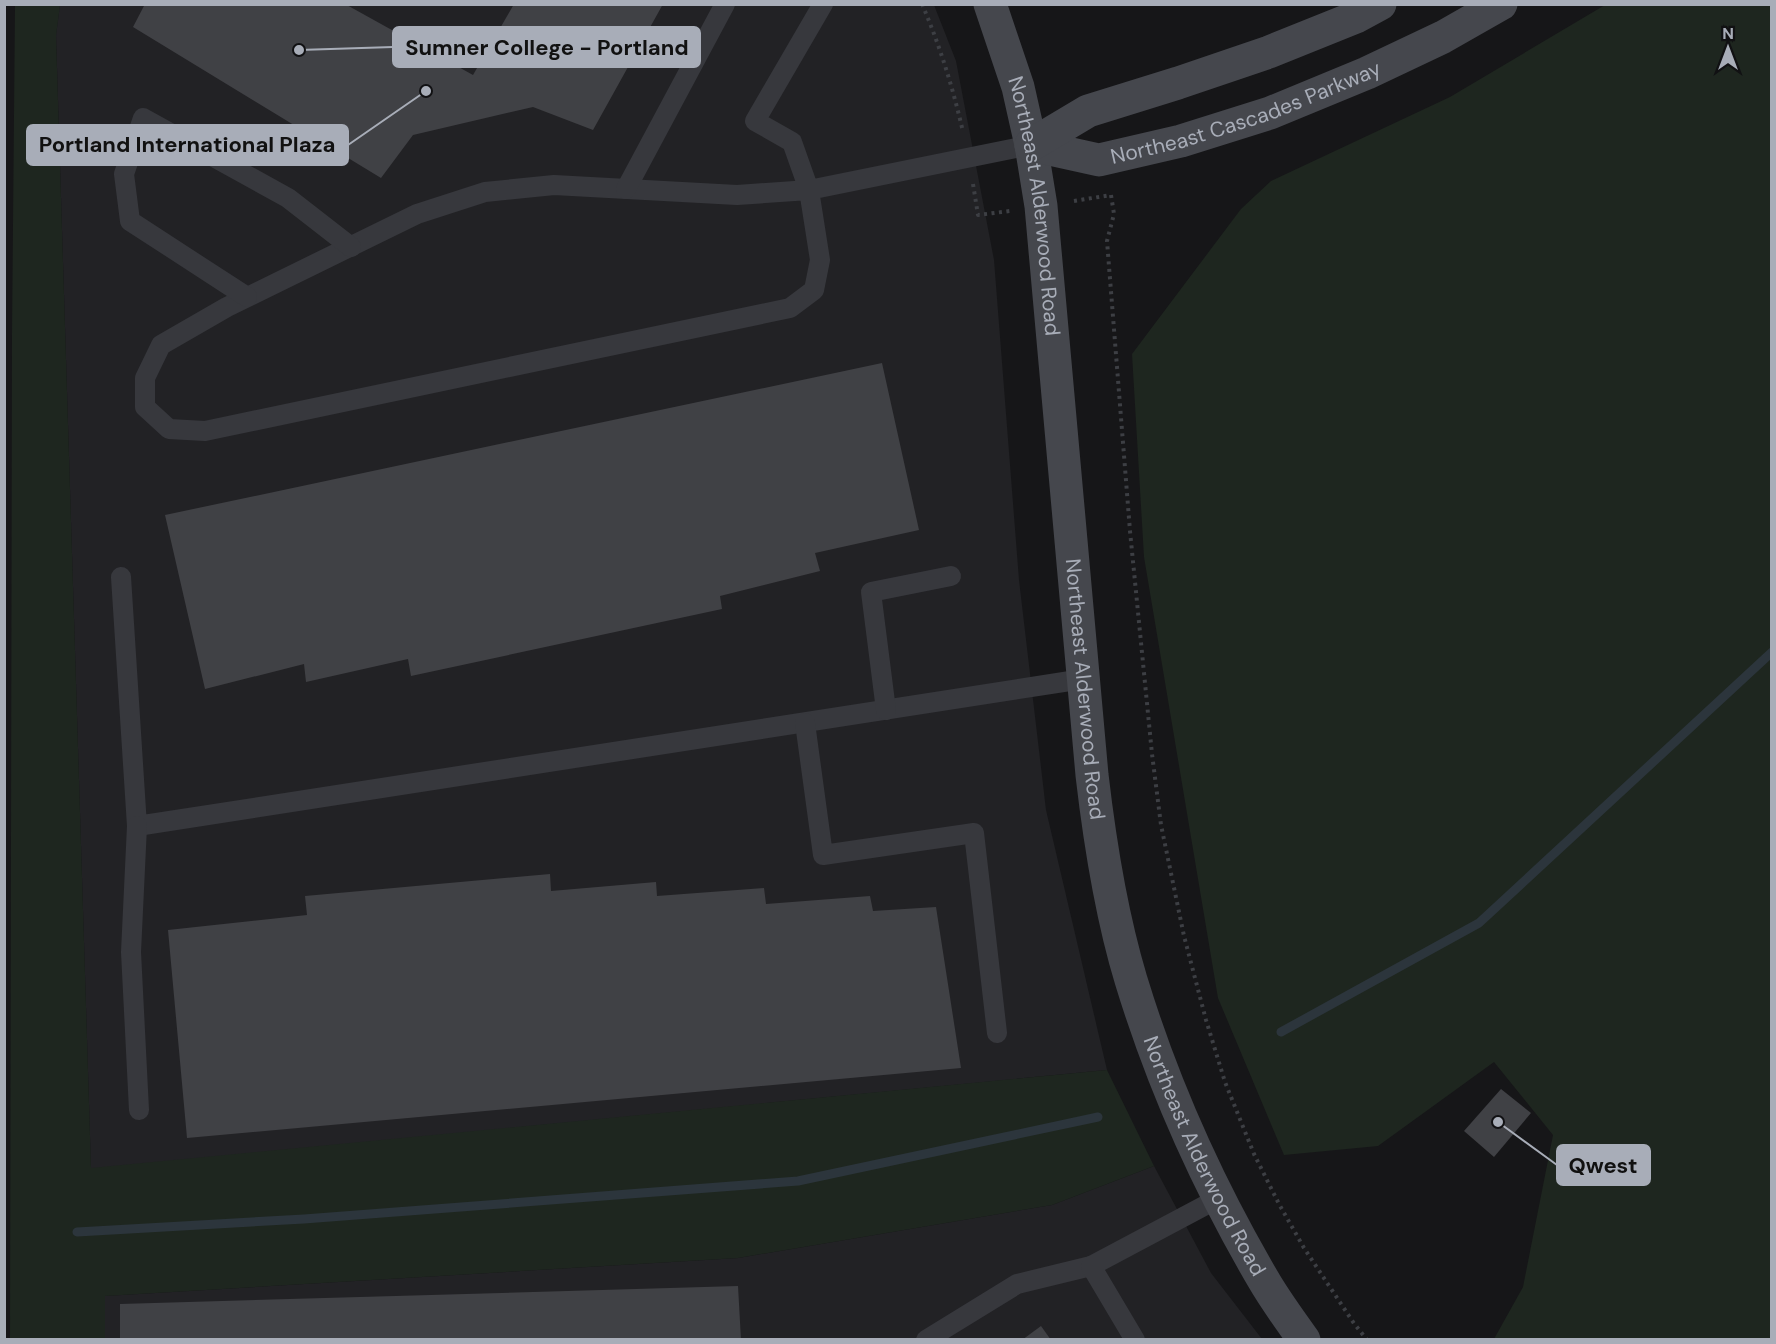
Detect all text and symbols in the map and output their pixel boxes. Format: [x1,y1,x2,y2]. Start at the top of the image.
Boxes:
north arrow [1698,18,1758,78]
text: N [1722,23,1734,44]
callout: Sumner College - Portland [393,27,700,67]
text: Sumner College - Portland [405,33,689,62]
street label: Northeast Cascades Parkway [1108,54,1386,171]
street label: Northeast Alderwood Road [1001,72,1067,337]
callout: Portland International Plaza [27,125,348,165]
text: Portland International Plaza [39,130,335,159]
street label: Northeast Alderwood Road [1059,557,1111,821]
street label: Northeast Alderwood Road [1137,1032,1272,1281]
callout: Qwest [1557,1145,1650,1185]
text: Qwest [1568,1151,1638,1180]

